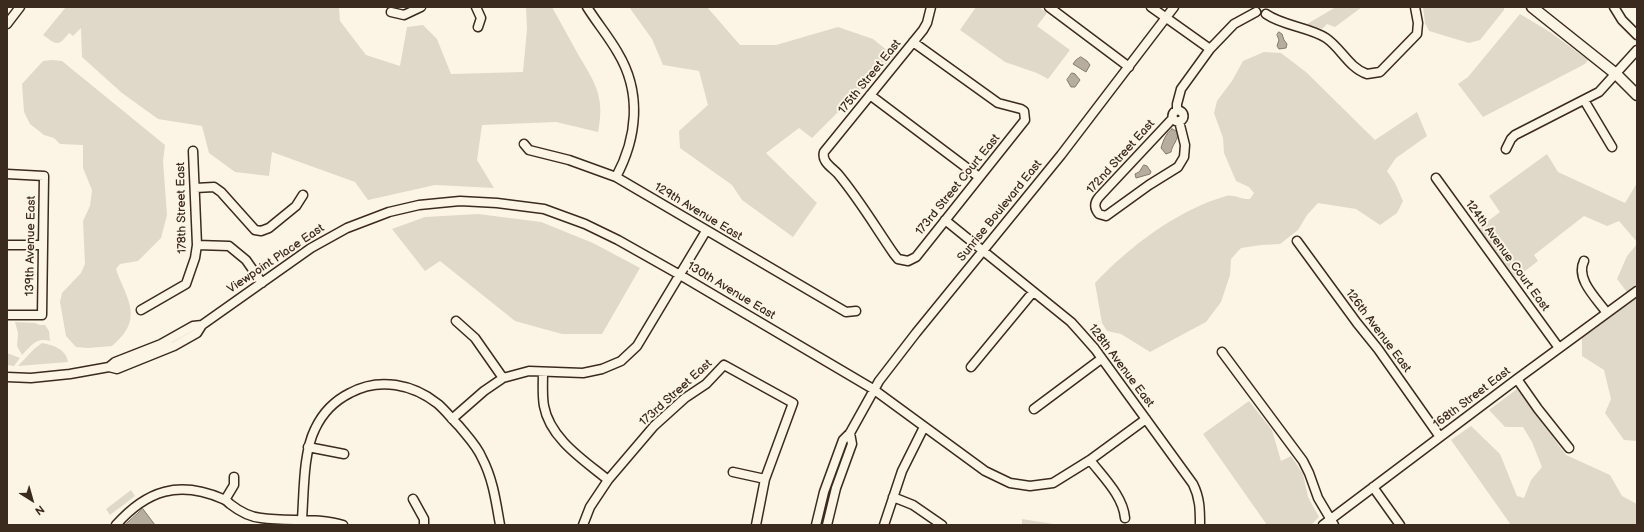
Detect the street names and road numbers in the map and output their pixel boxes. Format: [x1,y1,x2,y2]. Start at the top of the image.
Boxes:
street label: 175th Street East [836,37,904,117]
street label: 172nd Street East [1084,117,1158,197]
street label: 173rd Street Court East [913,132,1003,238]
street label: Sunrise Boulevard East [955,157,1045,265]
street label: 178th Street East [174,162,190,254]
street label: 129th Avenue East [651,180,745,244]
street label: 139th Avenue East [23,196,39,296]
street label: 124th Avenue Court East [1462,198,1552,314]
street label: Viewpoint Place East [225,221,327,297]
street label: 130th Avenue East [684,259,778,323]
street label: 126th Avenue East [1342,287,1414,375]
street label: 128th Avenue East [1085,322,1157,410]
street label: 173rd Street East [637,357,715,429]
street label: 168th Street East [1431,364,1513,432]

